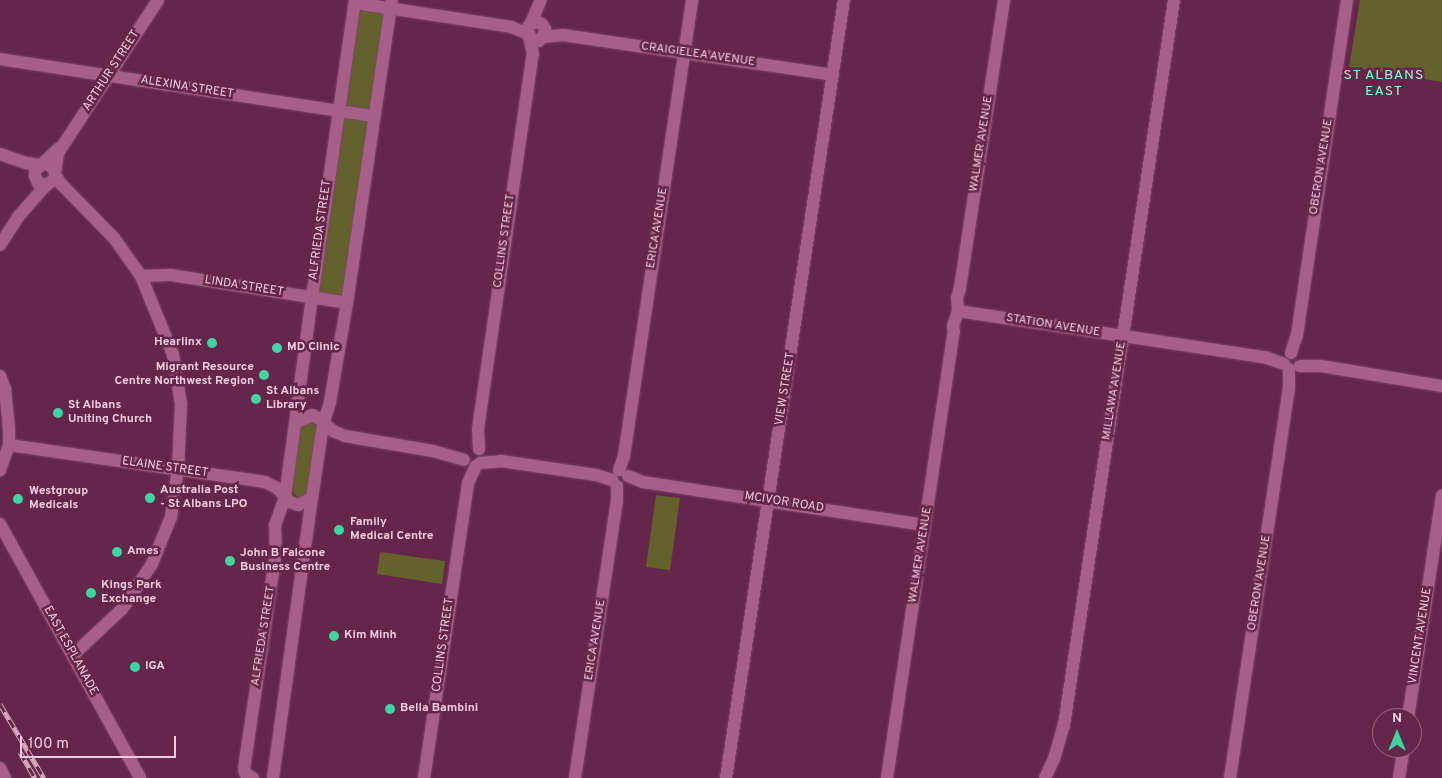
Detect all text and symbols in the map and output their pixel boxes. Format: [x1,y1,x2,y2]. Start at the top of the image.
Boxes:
street label: ARTHUR STREET [81,28,143,114]
street label: CRAIGIELEA AVENUE [640,40,756,70]
district label: ST ALBANS EAST [1342,68,1426,100]
street label: ALEXINA STREET [139,73,235,103]
street label: WALMER AVENUE [967,95,997,193]
street label: OBERON AVENUE [1307,118,1337,216]
street label: ALFRIEDA STREET [307,179,335,281]
street label: ERICA AVENUE [644,186,672,270]
street label: COLLINS STREET [491,193,519,289]
street label: LINDA STREET [203,274,285,300]
street label: STATION AVENUE [1005,311,1101,341]
place label: Hearlinx [154,336,202,350]
marker: Hearlinx [206,337,218,349]
street label: MILLAWA AVENUE [1100,340,1130,442]
place label: MD Clinic [287,341,340,355]
marker: MD Clinic [271,342,283,354]
street label: VIEW STREET [773,351,799,427]
place label: Migrant Resource Centre Northwest Region [114,361,254,389]
marker: Migrant Resource Centre Northwest Region [258,369,270,381]
place label: St Albans Library [266,385,320,413]
marker: St Albans Library [250,393,262,405]
place label: St Albans Uniting Church [68,399,152,427]
marker: St Albans Uniting Church [52,407,64,419]
street label: ELAINE STREET [121,455,209,481]
place label: Australia Post - St Albans LPO [160,484,248,512]
place label: Westgroup Medicals [29,485,88,513]
street label: MCIVOR ROAD [743,490,825,516]
marker: Westgroup Medicals [11,492,25,506]
marker: Australia Post - St Albans LPO [144,492,156,504]
street label: WALMER AVENUE [906,506,936,604]
place label: Family Medical Centre [350,516,433,544]
marker: Family Medical Centre [332,523,346,537]
street label: OBERON AVENUE [1245,534,1275,632]
place label: Ames [127,545,159,559]
marker: Ames [111,546,123,558]
place label: John B Falcone Business Centre [240,547,330,575]
marker: John B Falcone Business Centre [224,555,236,567]
place label: Kings Park Exchange [101,579,162,607]
street label: ALFRIEDA STREET [249,585,279,687]
street label: VINCENT AVENUE [1406,586,1436,686]
marker: Kings Park Exchange [85,587,97,599]
street label: COLLINS STREET [430,597,458,693]
street label: ERICA AVENUE [582,598,610,682]
street label: EAST ESPLANADE [39,604,101,698]
place label: Kim Minh [344,629,397,643]
marker: Kim Minh [328,630,340,642]
place label: IGA [145,660,165,674]
marker: IGA [129,661,141,673]
place label: Bella Bambini [400,702,478,716]
marker: Bella Bambini [384,703,396,715]
north arrow [1372,708,1422,758]
text: N [1392,710,1402,727]
scale bar [22,726,179,758]
text: 100 m [28,735,69,754]

